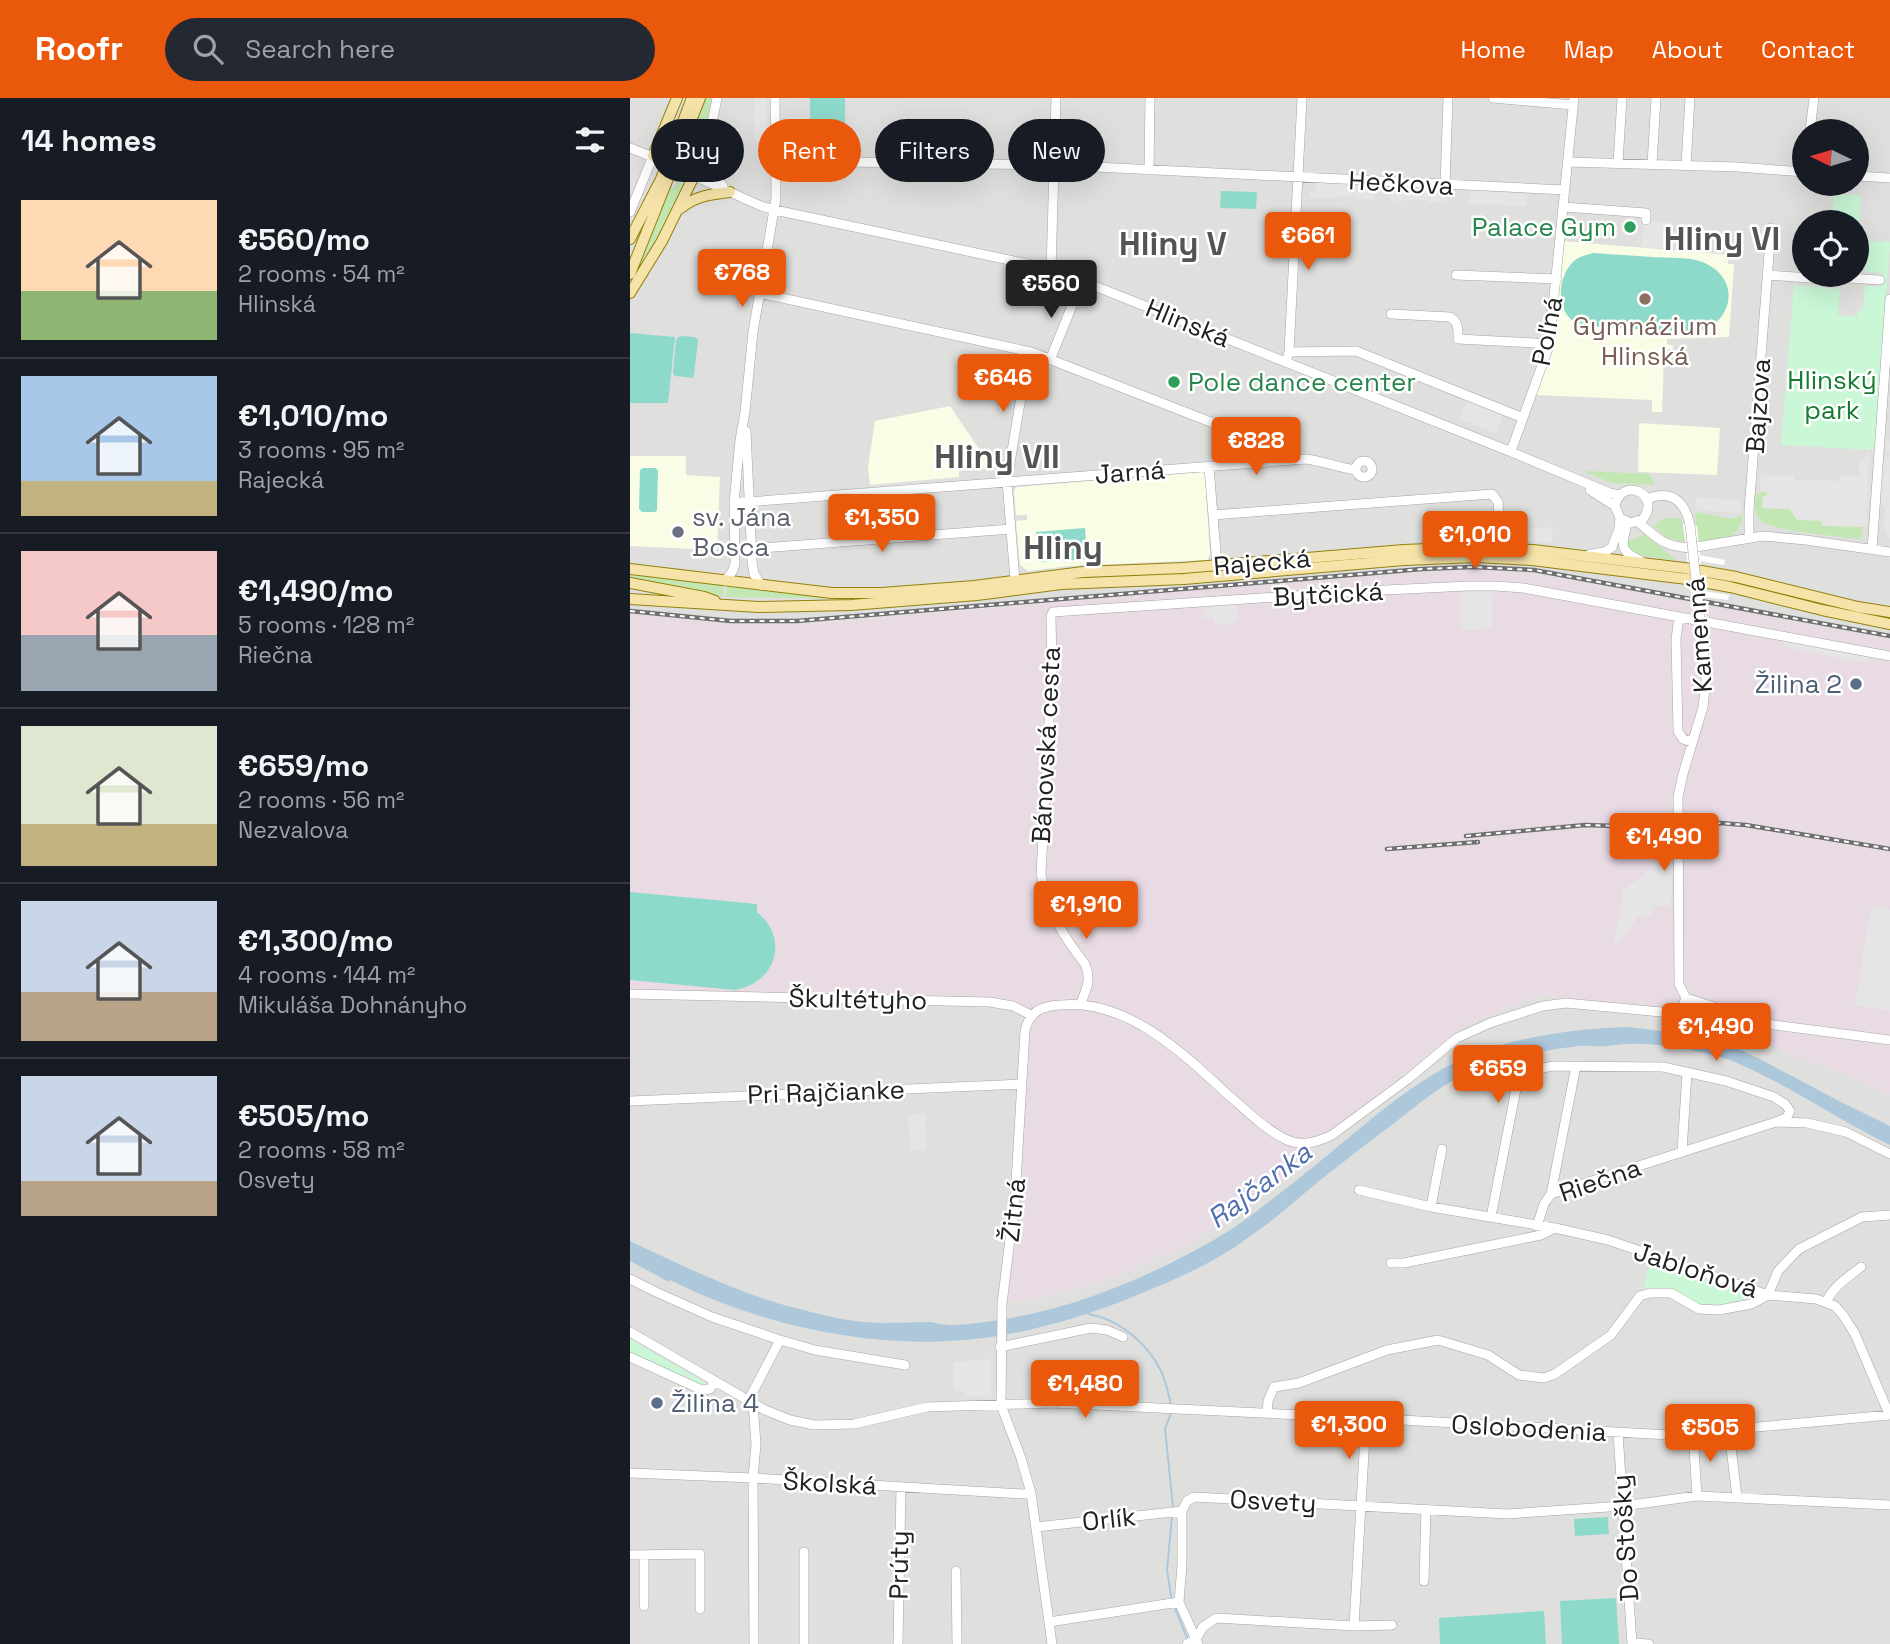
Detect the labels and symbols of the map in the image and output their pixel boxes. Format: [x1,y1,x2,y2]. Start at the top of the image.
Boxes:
north arrow [1792,119,1869,196]
street label: Hečkova [1347,163,1455,203]
place label: Palace Gym [1472,210,1616,244]
pin: €661 [1267,212,1349,272]
district label: Hliny VI [1664,218,1780,260]
marker: Palace Gym [1622,219,1638,235]
district label: Hliny V [1119,223,1227,265]
pin: €768 [701,250,783,309]
pin: €560 [1010,260,1092,320]
street label: Hlinská [1141,291,1235,355]
marker: Gymnázium Hlinská [1637,291,1653,307]
street label: Poľná [1524,293,1570,369]
place label: Gymnázium Hlinská [1573,309,1717,373]
pin: €646 [962,354,1044,414]
street label: Bajzova [1738,357,1778,455]
park label: Hlinský park [1787,363,1877,427]
place label: Pole dance center [1188,365,1416,399]
marker: Pole dance center [1166,374,1182,390]
pin: €828 [1215,418,1297,477]
district label: Hliny VII [934,436,1060,478]
street label: Jarná [1094,453,1166,491]
pin: €1,350 [825,494,939,554]
place label: sv. Jána Bosca [692,500,791,564]
pin: €1,010 [1418,512,1532,571]
marker: sv. Jána Bosca [670,524,686,540]
district label: Hliny [1023,527,1103,569]
street label: Rajecká [1212,541,1312,583]
street label: Bytčická [1272,574,1384,614]
street label: Kamenná [1678,576,1720,694]
street label: Bánovská cesta [1024,645,1068,844]
place label: Žilina 2 [1755,667,1842,701]
marker: Žilina 2 [1848,676,1864,692]
pin: €1,490 [1607,814,1721,873]
pin: €1,910 [1029,882,1143,941]
street label: Škultétyho [788,981,928,1017]
pin: €1,490 [1659,1004,1773,1063]
pin: €659 [1457,1046,1539,1105]
street label: Pri Rajčianke [747,1072,905,1112]
water label: Rajčanka [1200,1134,1319,1236]
street label: Riečna [1554,1150,1646,1210]
street label: Žitná [993,1176,1033,1244]
street label: Jabloňová [1629,1234,1763,1306]
pin: €1,480 [1028,1360,1142,1420]
place label: Žilina 4 [671,1386,759,1420]
marker: Žilina 4 [649,1395,665,1411]
pin: €1,300 [1292,1402,1406,1461]
pin: €505 [1669,1404,1751,1464]
street label: Oslobodenia [1450,1407,1608,1449]
street label: Školská [782,1464,878,1502]
street label: Do Stošky [1604,1473,1646,1603]
street label: Osvety [1229,1482,1317,1520]
street label: Orlík [1080,1499,1138,1539]
street label: Prúty [881,1530,917,1600]

